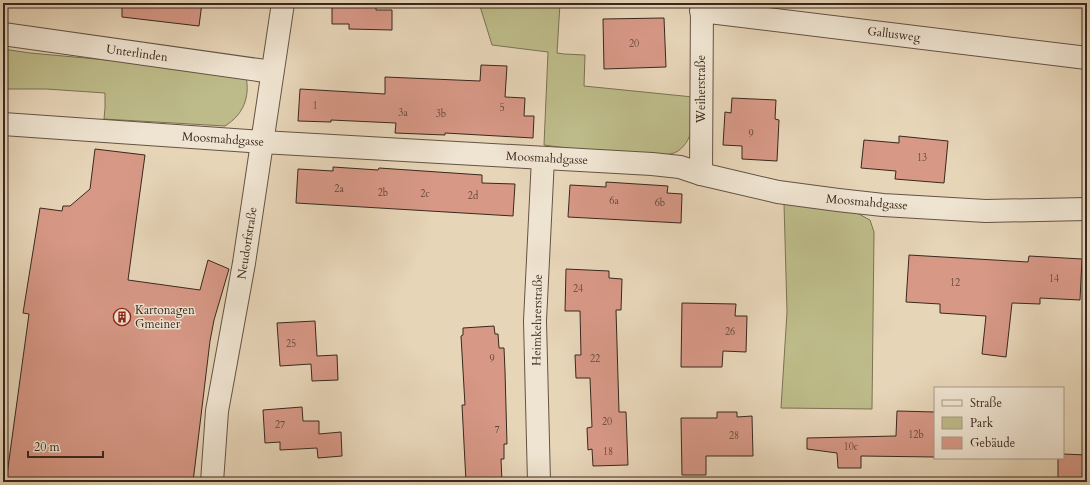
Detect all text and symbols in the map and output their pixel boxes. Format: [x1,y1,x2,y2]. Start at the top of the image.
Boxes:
street label: Gallusweg [867,23,922,45]
house number: 20 [629,37,639,51]
street label: Unterlinden [105,41,169,65]
street label: Weiherstraße [693,55,709,124]
house number: 1 [312,99,318,113]
house number: 5 [499,101,505,115]
house number: 3a [398,106,408,120]
house number: 3b [436,107,446,121]
house number: 9 [748,127,754,141]
street label: Moosmahdgasse [182,128,264,150]
street label: Moosmahdgasse [506,148,588,168]
house number: 13 [917,151,927,165]
house number: 2a [334,182,344,196]
house number: 2b [378,186,388,200]
house number: 2c [420,187,430,201]
house number: 2d [468,189,479,203]
street label: Moosmahdgasse [825,190,909,214]
house number: 6a [609,194,619,208]
house number: 6b [655,196,665,210]
street label: Neudorfstraße [233,206,261,280]
house number: 14 [1049,272,1059,286]
street label: Heimkehrerstraße [528,274,546,366]
house number: 12 [950,276,960,290]
house number: 24 [573,282,583,296]
place label: Kartonagen Gmeiner [135,302,195,332]
building icon: Kartonagen Gmeiner [112,307,132,327]
house number: 26 [725,325,735,339]
house number: 25 [286,337,296,351]
house number: 9 [489,352,495,366]
house number: 22 [590,352,600,366]
legend [934,387,1064,459]
text: Straße [970,395,1002,411]
house number: 20 [602,415,612,429]
text: Park [970,415,994,431]
house number: 27 [275,418,285,432]
house number: 7 [494,423,500,437]
house number: 12b [908,428,924,442]
house number: 28 [729,429,739,443]
scale bar [28,433,103,459]
text: Gebäude [970,435,1015,451]
text: 20 m [34,439,61,455]
house number: 10c [844,440,859,454]
house number: 18 [603,445,613,459]

